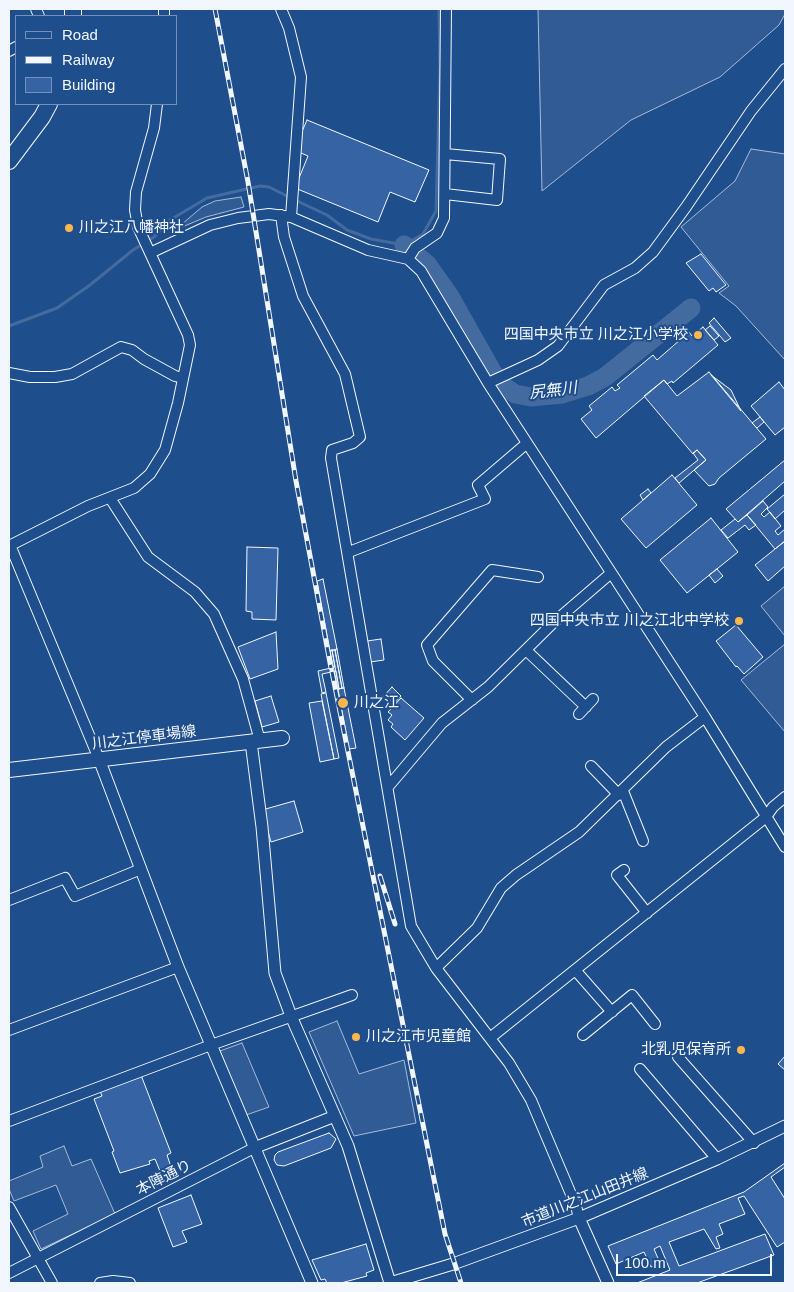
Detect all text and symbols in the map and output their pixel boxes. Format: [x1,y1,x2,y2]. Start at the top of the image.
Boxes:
legend [15,15,178,105]
text: Road [62,26,98,43]
text: Railway [62,51,115,68]
text: Building [62,76,115,93]
place label: 川之江八幡神社 [79,219,184,237]
marker: 川之江八幡神社 [63,222,75,234]
place label: 四国中央市立 川之江小学校 [504,326,688,344]
marker: 四国中央市立 川之江小学校 [692,329,704,341]
water label: 尻無川 [528,379,578,403]
place label: 四国中央市立 川之江北中学校 [530,612,729,630]
marker: 四国中央市立 川之江北中学校 [733,615,745,627]
place label: 川之江 [354,694,399,712]
marker: 川之江 [336,696,350,710]
street label: 川之江停車場線 [91,723,197,753]
place label: 川之江市児童館 [366,1028,471,1046]
marker: 川之江市児童館 [350,1031,362,1043]
place label: 北乳児保育所 [641,1041,731,1059]
marker: 北乳児保育所 [735,1044,747,1056]
street label: 本陣通り [133,1156,195,1200]
street label: 市道川之江山田井線 [519,1164,651,1232]
scale bar [619,1244,775,1276]
text: 100 m [624,1254,666,1271]

